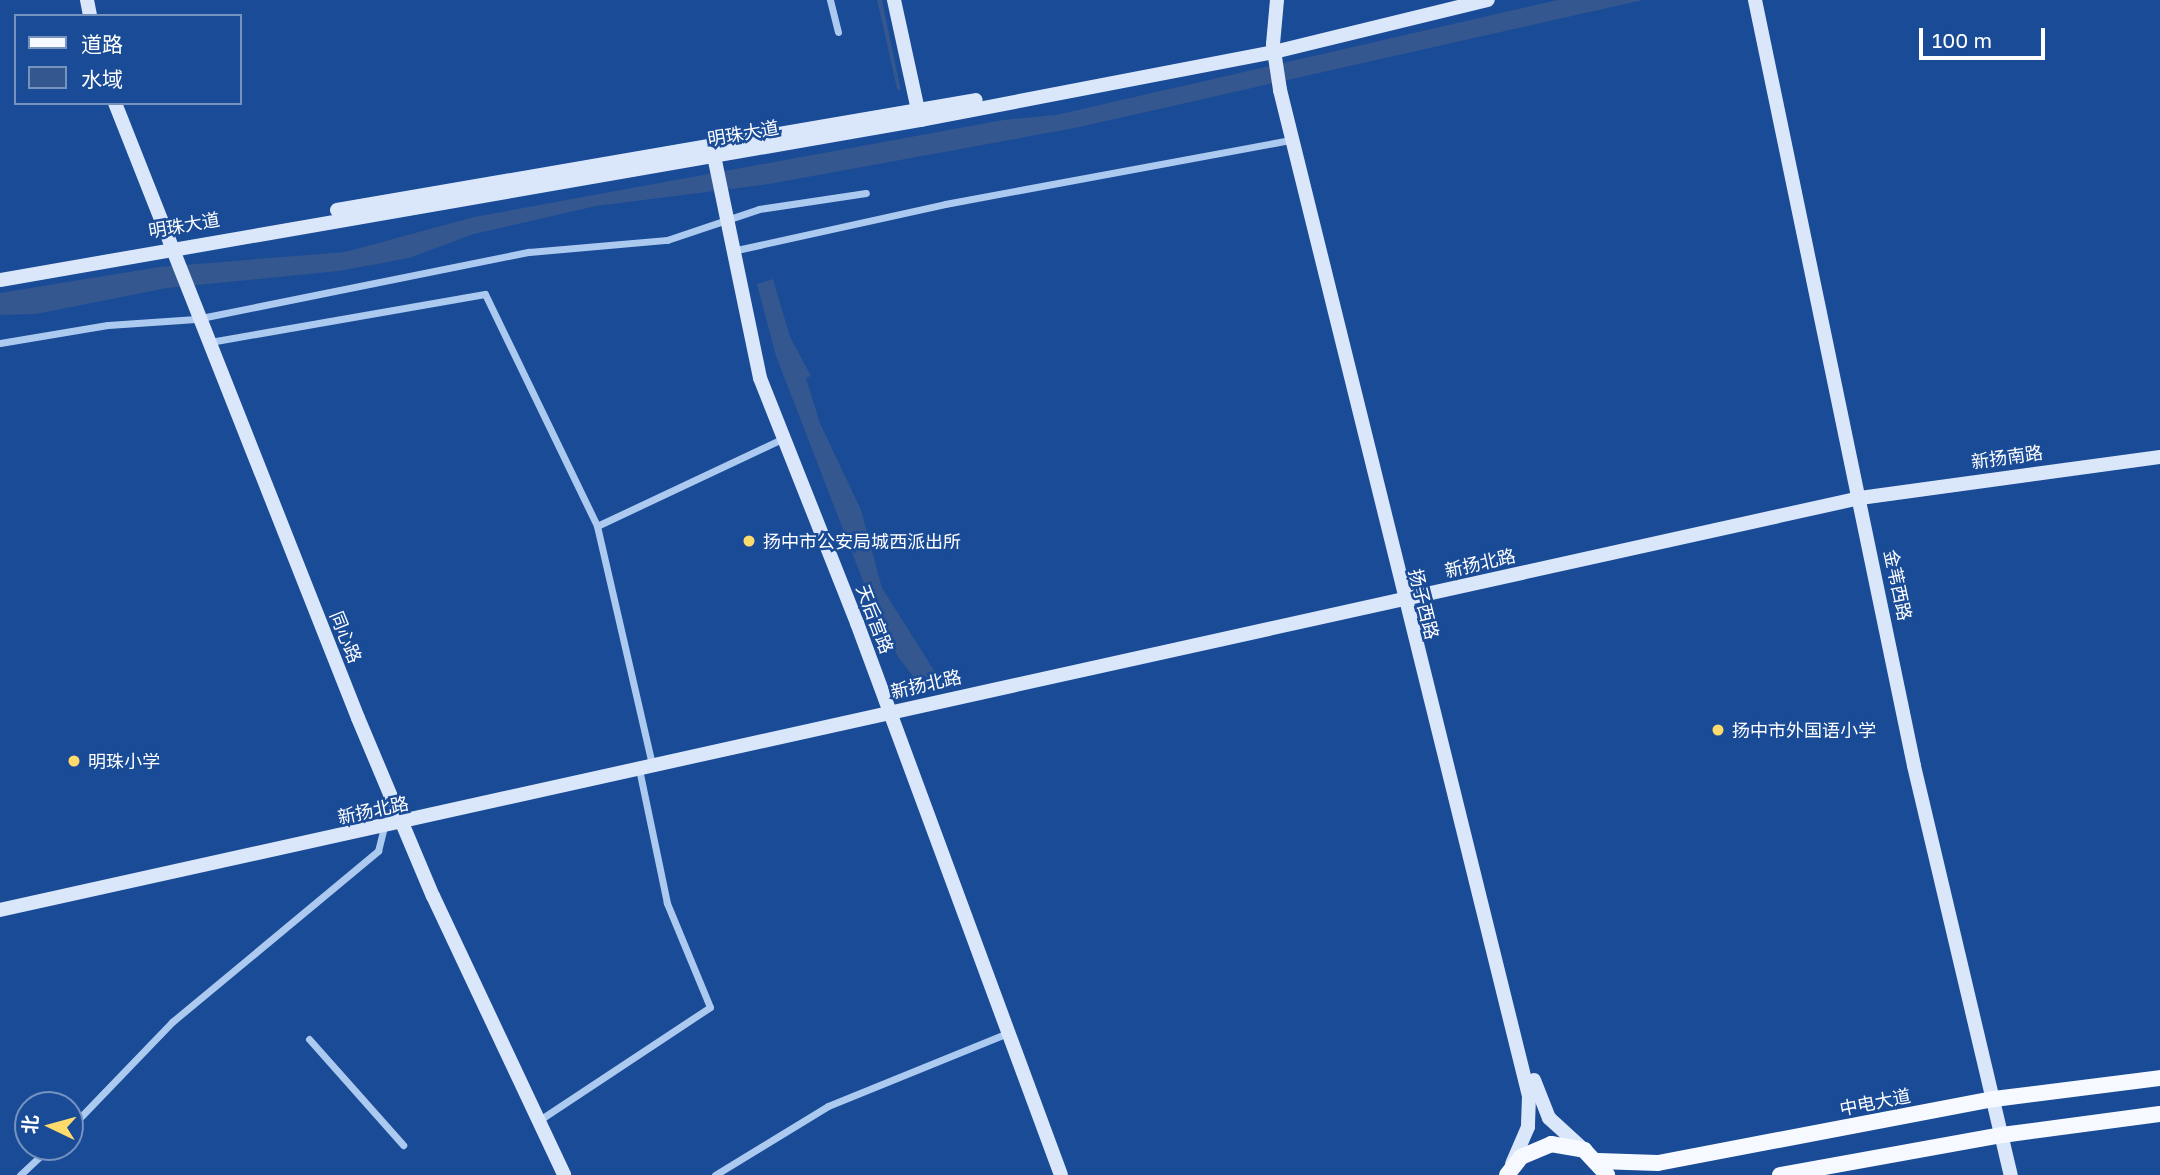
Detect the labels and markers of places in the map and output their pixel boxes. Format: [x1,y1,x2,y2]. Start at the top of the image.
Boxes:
place label: 扬中市公安局城西派出所 [763,530,961,552]
marker: 扬中市公安局城西派出所 [741,533,757,549]
place label: 扬中市外国语小学 [1732,719,1876,741]
marker: 扬中市外国语小学 [1710,722,1726,738]
place label: 明珠小学 [88,750,160,772]
marker: 明珠小学 [66,753,82,769]

